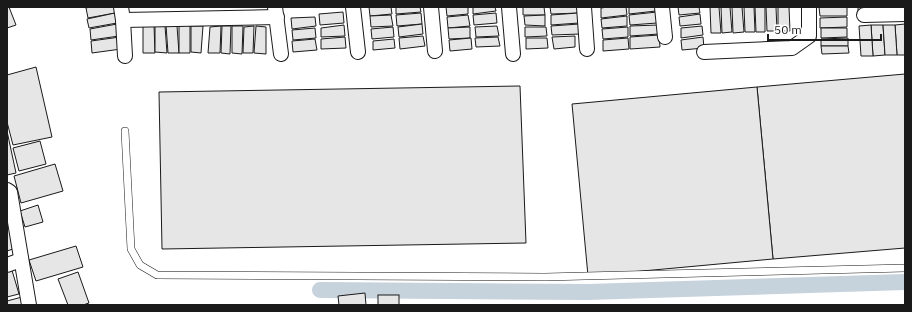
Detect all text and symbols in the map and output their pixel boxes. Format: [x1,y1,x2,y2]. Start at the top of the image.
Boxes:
scale bar [768,16,881,42]
text: 50 m [774,22,802,37]

